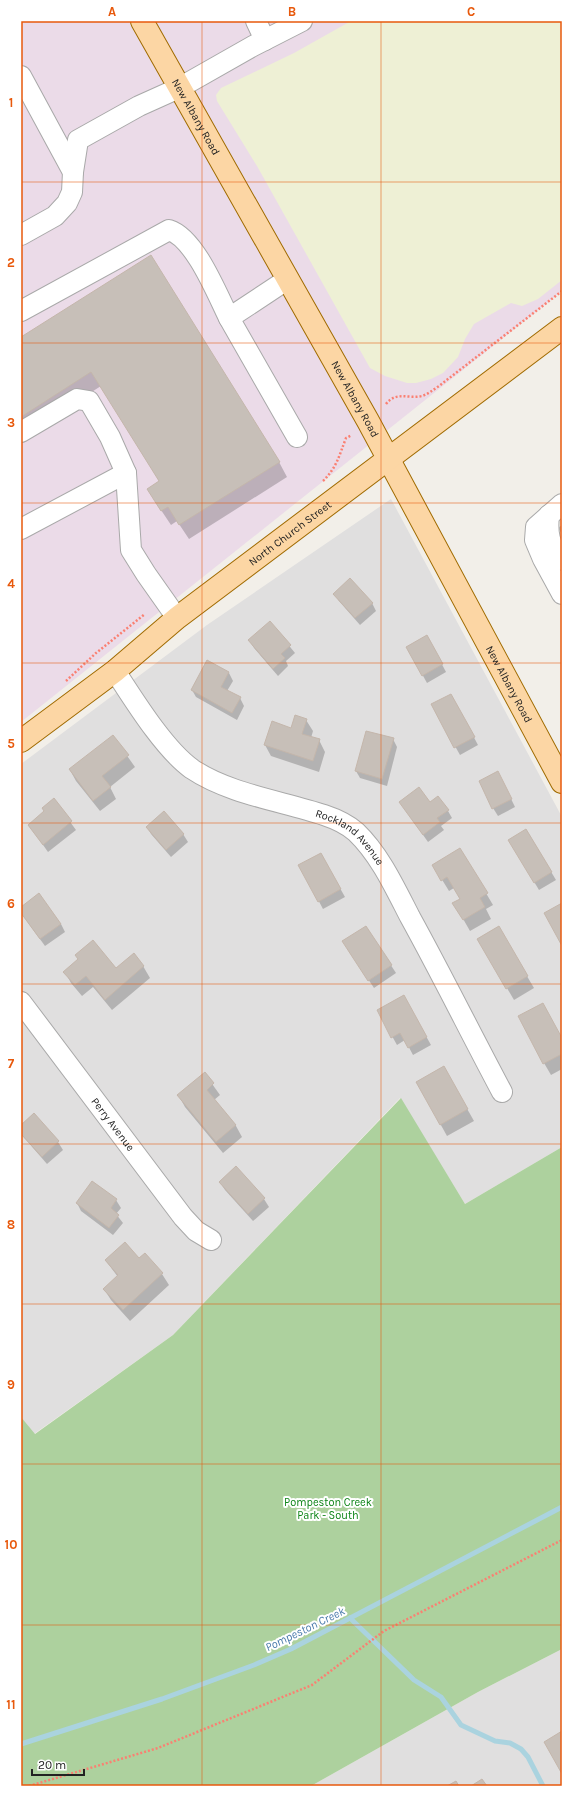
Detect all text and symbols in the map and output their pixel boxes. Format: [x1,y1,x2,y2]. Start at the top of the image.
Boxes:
text: A [108,4,116,19]
text: B [288,4,296,19]
text: C [467,4,475,19]
street label: New Albany Road [169,76,223,157]
text: 1 [9,95,13,110]
text: 2 [7,255,15,270]
street label: New Albany Road [329,358,382,439]
text: 3 [7,415,15,430]
street label: North Church Street [246,498,334,568]
text: 4 [7,576,15,591]
street label: New Albany Road [483,643,535,725]
text: 5 [7,736,15,751]
street label: Rockland Avenue [314,806,387,868]
text: 6 [7,896,15,911]
text: 7 [8,1056,15,1071]
street label: Perry Avenue [89,1095,138,1154]
text: 8 [7,1217,15,1232]
text: 9 [7,1377,15,1392]
park label: Pompeston Creek Park - South [284,1496,372,1522]
text: 10 [5,1537,17,1552]
water label: Pompeston Creek [263,1603,348,1654]
text: 11 [6,1697,16,1712]
scale bar [32,1751,84,1777]
text: 20 m [38,1758,66,1772]

